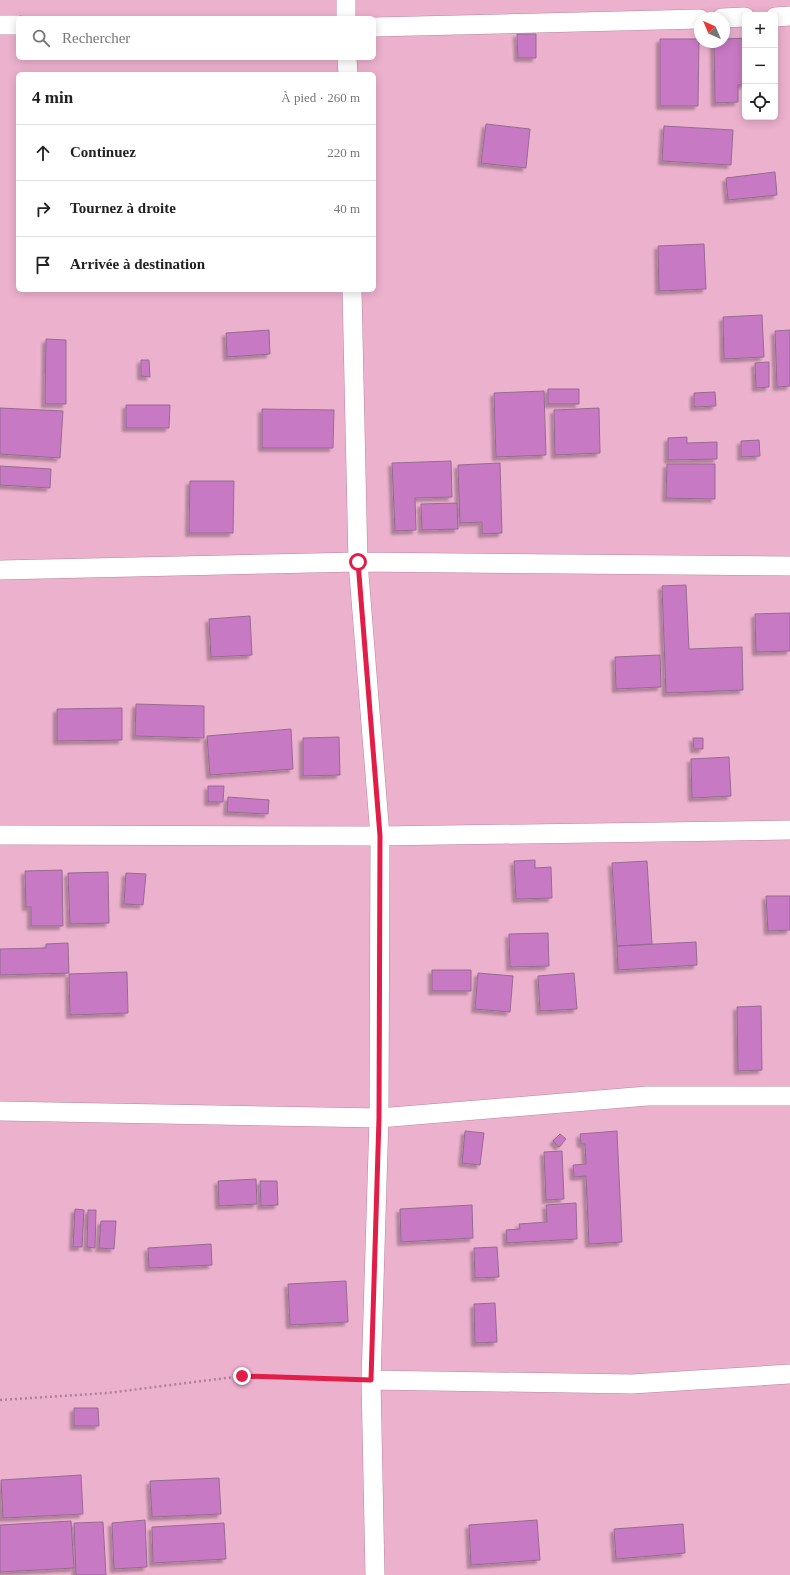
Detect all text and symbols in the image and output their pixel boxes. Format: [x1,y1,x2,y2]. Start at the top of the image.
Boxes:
north arrow [694,12,730,48]
map controls [742,12,778,120]
button: + [742,12,778,48]
search box [16,16,376,60]
icon: search [30,27,52,49]
text: Rechercher [62,30,130,46]
button: − [742,48,778,84]
button: locate [742,84,778,120]
text: 4 min [32,88,73,107]
text: À pied · 260 m [281,90,360,105]
icon: ahead [32,142,54,164]
text: Continuez [70,144,136,160]
text: 220 m [327,145,360,160]
icon: right [32,198,54,220]
text: Tournez à droite [70,200,176,216]
text: 40 m [334,201,360,216]
icon: arrive [32,254,54,276]
text: Arrivée à destination [70,256,205,272]
route start [349,553,367,571]
route end [233,1367,251,1385]

